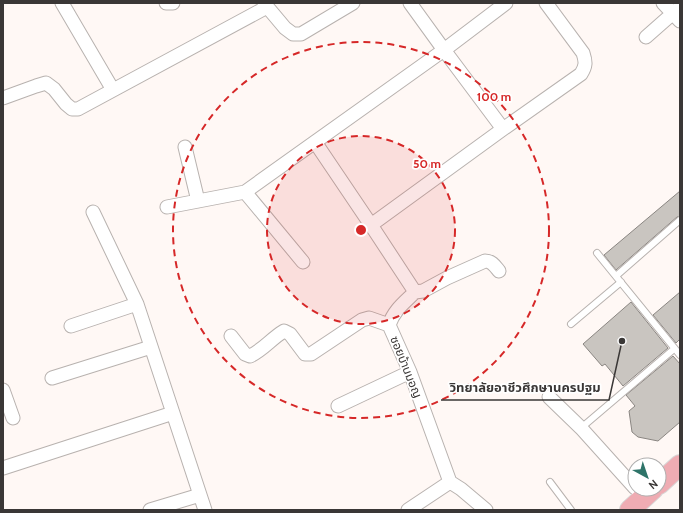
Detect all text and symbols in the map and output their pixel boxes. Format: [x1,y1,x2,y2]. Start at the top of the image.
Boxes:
text: 100 m [477,89,511,104]
text: 50 m [413,156,441,171]
centre of rings [354,223,368,237]
street label: ซอยบ้านมอญ [387,334,426,400]
callout: วิทยาลัยอาชีวศึกษานครปฐม [441,375,609,400]
text: วิทยาลัยอาชีวศึกษานครปฐม [449,379,601,395]
north arrow [627,457,667,497]
text: N [646,477,661,493]

